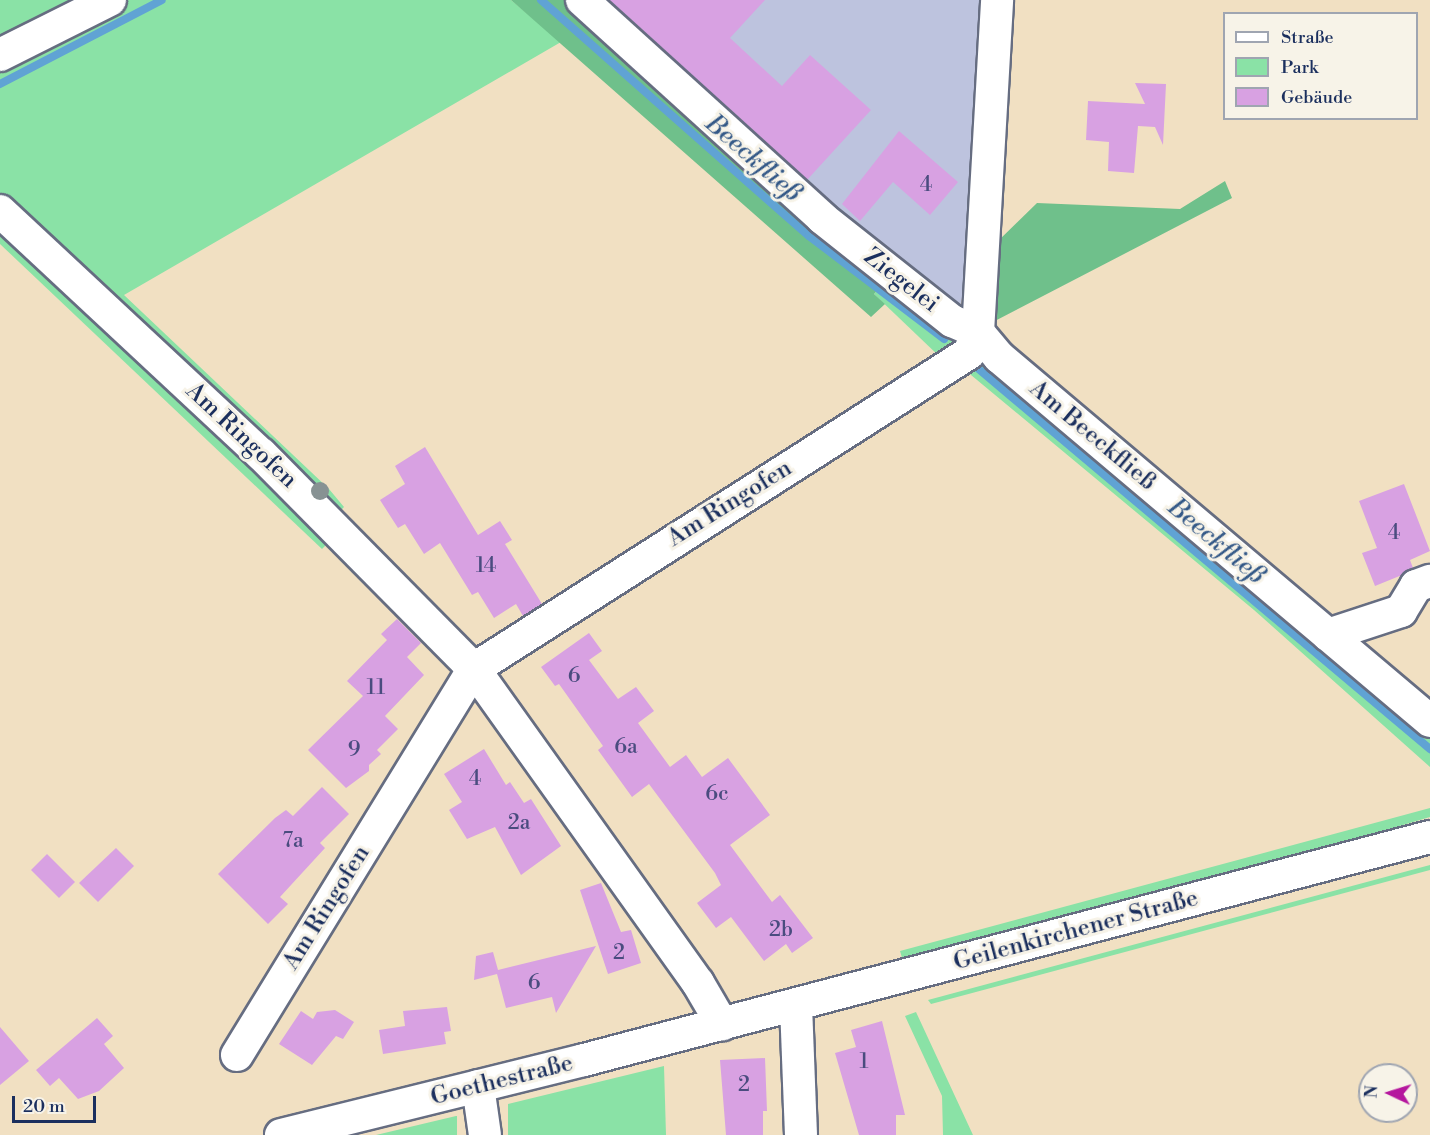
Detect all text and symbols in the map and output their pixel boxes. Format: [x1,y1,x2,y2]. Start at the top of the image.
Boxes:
legend [1223,12,1418,120]
text: Straße [1281,26,1334,49]
text: Park [1281,56,1318,79]
text: Gebäude [1281,86,1352,109]
water label: Beeckfließ [698,109,808,209]
house number: 4 [920,172,932,198]
street label: Ziegelei [858,243,944,319]
street label: Am Beeckfließ [1023,375,1161,497]
street label: Am Ringofen [179,377,303,495]
street label: Am Ringofen [662,454,798,554]
water label: Beeckfließ [1161,492,1271,592]
house number: 4 [1388,520,1400,546]
house number: 14 [476,553,496,579]
house number: 6 [568,663,580,689]
house number: 11 [367,675,385,701]
house number: 6a [614,734,638,760]
house number: 9 [348,737,360,763]
house number: 4 [469,766,481,792]
house number: 6c [705,781,729,807]
house number: 2a [508,810,530,836]
house number: 7a [282,828,304,854]
street label: Am Ringofen [277,840,377,976]
street label: Geilenkirchener Straße [950,884,1202,978]
house number: 2b [769,917,793,943]
house number: 2 [613,940,625,966]
house number: 6 [528,970,540,996]
street label: Goethestraße [428,1049,576,1113]
house number: 1 [859,1049,869,1075]
north arrow [1358,1063,1418,1123]
house number: 2 [738,1072,750,1098]
scale bar [15,1084,99,1122]
text: N [1362,1085,1382,1099]
text: 20 m [23,1095,65,1118]

